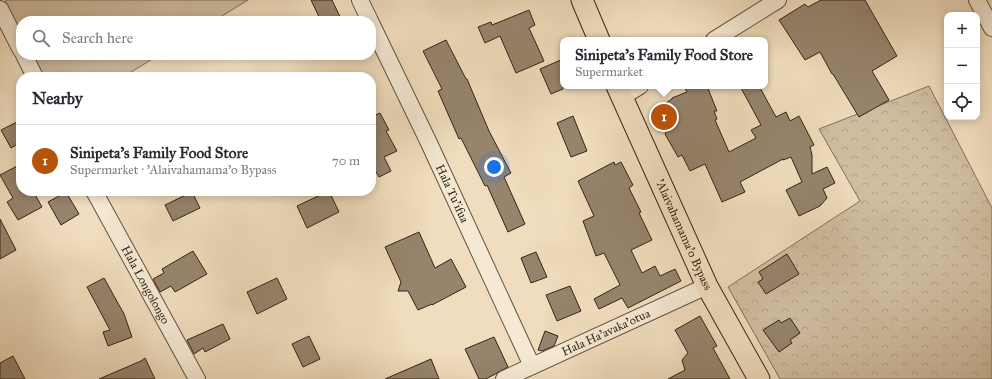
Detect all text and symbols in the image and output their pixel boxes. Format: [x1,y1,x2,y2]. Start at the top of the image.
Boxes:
map controls [944,12,980,120]
button: + [944,12,980,48]
search box [16,16,376,60]
icon: search [30,27,52,49]
text: Search here [62,29,133,47]
popup [560,37,768,89]
text: Sinipeta's Family Food Store [575,46,753,64]
button: − [944,48,980,84]
text: Supermarket [575,64,643,80]
button: locate [944,84,980,120]
text: Nearby [32,88,83,109]
pin: 1 [651,102,677,132]
text: Sinipeta's Family Food Store [70,144,248,162]
text: 1 [42,153,48,169]
text: 70 m [332,153,360,169]
your location [484,157,504,177]
text: Supermarket · 'Alaivahamama'o Bypass [70,162,277,178]
street label: Hala Tu'ifua [433,162,472,226]
street label: 'Alaivahamama'o Bypass [653,177,715,293]
street label: Hala Longolongo [118,243,173,326]
street label: Hala Ha'avaka'otua [559,306,653,359]

